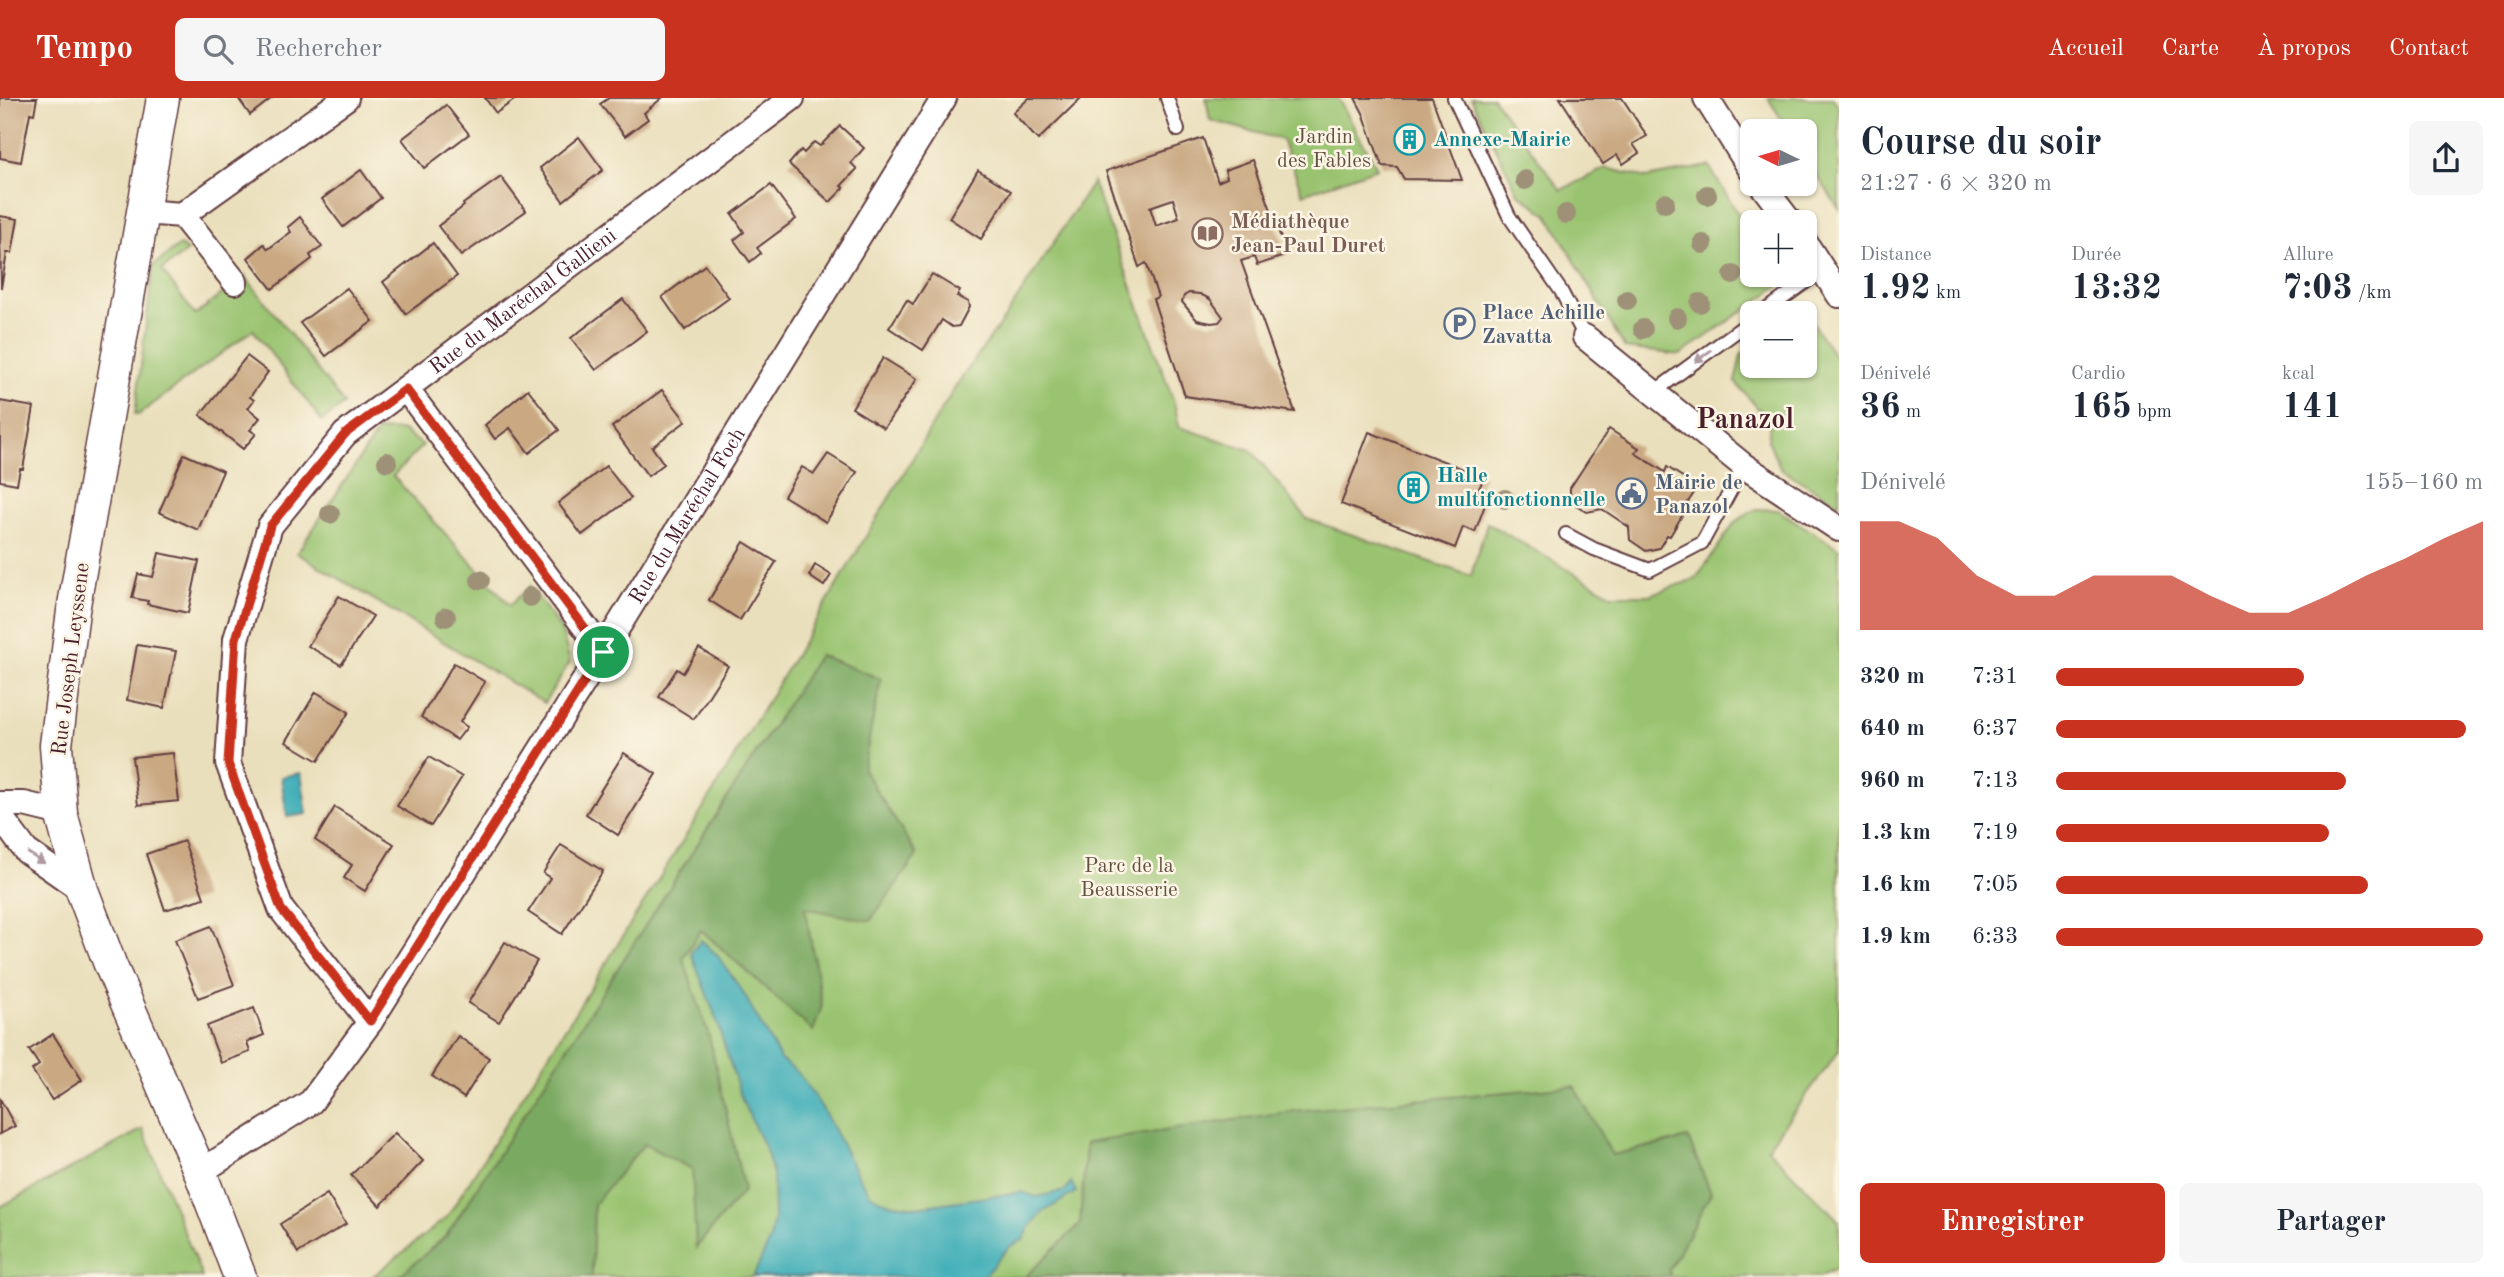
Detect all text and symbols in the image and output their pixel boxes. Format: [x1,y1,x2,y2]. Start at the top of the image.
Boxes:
search box [175,18,665,81]
icon: search [199,30,237,68]
text: Tempo [35,33,133,66]
text: Rechercher [255,36,382,62]
text: Accueil [2048,37,2124,61]
text: Carte [2162,37,2219,61]
text: À propos [2257,37,2351,61]
text: Contact [2389,37,2469,61]
north arrow [1740,119,1816,196]
map controls [1740,119,1817,378]
button: share [2409,121,2483,195]
building icon: Annexe-Mairie [1393,122,1427,156]
text: Course du soir [1860,125,2102,163]
park label: Jardin des Fables [1277,127,1371,172]
place label: Annexe-Mairie [1433,130,1571,151]
text: 21:27 · 6 × 320 m [1860,172,2052,195]
button: + [1740,210,1817,287]
place label: Médiathèque Jean-Paul Duret [1231,212,1386,257]
library icon: Médiathèque Jean-Paul Duret [1191,216,1225,250]
street label: Rue du Maréchal Gallieni [426,225,621,379]
text: Distance [1860,246,1932,265]
text: Durée [2071,246,2121,265]
text: Allure [2282,246,2333,265]
text: 1.92 [1860,271,1931,306]
text: 13:32 [2071,271,2162,306]
text: 7:03 [2282,271,2353,306]
text: km [1931,284,1961,303]
text: /km [2353,284,2392,303]
button: − [1740,301,1817,378]
place label: Place Achille Zavatta [1482,303,1605,348]
parking icon: Place Achille Zavatta [1442,307,1476,341]
one-way arrow [1694,349,1712,363]
text: Dénivelé [1860,365,1931,384]
text: Cardio [2071,365,2125,384]
text: kcal [2282,365,2315,384]
text: 36 [1860,390,1901,425]
text: 165 [2071,390,2132,425]
text: 141 [2282,390,2343,425]
text: m [1901,403,1921,422]
text: bpm [2132,403,2172,422]
district label: Panazol [1696,407,1794,435]
street label: Rue du Maréchal Foch [626,425,750,608]
place label: Halle multifonctionnelle [1437,466,1606,511]
building icon: Halle multifonctionnelle [1397,470,1431,504]
text: Dénivelé [1860,471,1946,494]
text: 155–160 m [2364,471,2483,494]
place label: Mairie de Panazol [1655,473,1743,518]
public building icon: Mairie de Panazol [1615,477,1649,511]
street label: Rue Joseph Leyssene [49,562,94,757]
pin [573,622,633,682]
icon: arrive [584,633,622,671]
text: 320 m [1860,665,1925,688]
text: 7:31 [1972,665,2018,688]
text: 640 m [1860,717,1925,740]
text: 6:37 [1972,717,2018,740]
text: 960 m [1860,769,1925,792]
text: 7:13 [1972,769,2018,792]
text: 1.3 km [1860,821,1931,844]
text: 7:19 [1972,821,2018,844]
one-way arrow [26,852,46,865]
park label: Parc de la Beausserie [1080,856,1178,901]
text: 1.6 km [1860,873,1931,896]
text: 7:05 [1972,873,2018,896]
text: 1.9 km [1860,925,1931,948]
text: 6:33 [1972,925,2018,948]
button: Enregistrer [1860,1183,2165,1263]
button: Partager [2179,1183,2483,1263]

